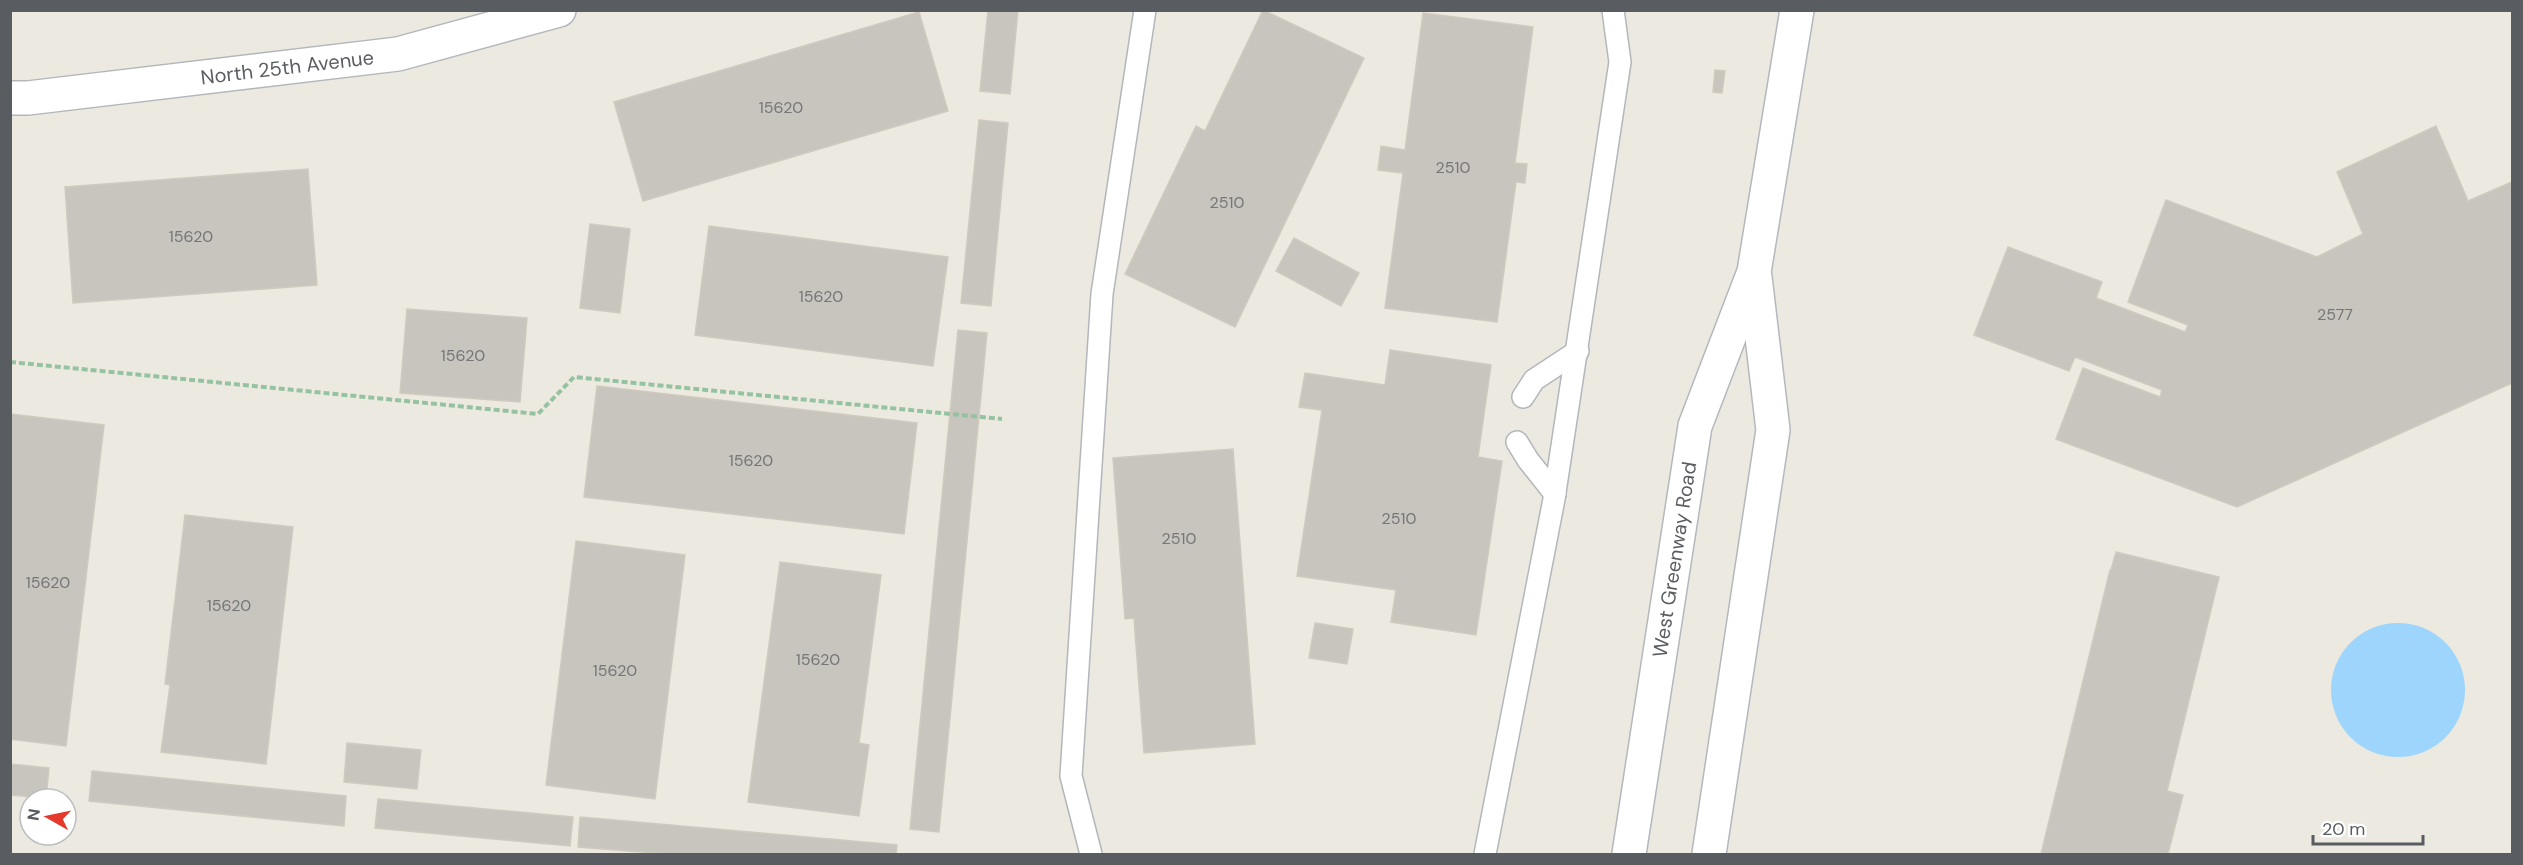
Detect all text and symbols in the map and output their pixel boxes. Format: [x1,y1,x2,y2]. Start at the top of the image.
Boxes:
street label: North 25th Avenue [199,44,375,90]
house number: 15620 [759,97,803,118]
house number: 2510 [1436,157,1471,178]
house number: 2510 [1210,192,1245,213]
house number: 15620 [169,226,213,247]
house number: 15620 [799,286,843,307]
house number: 2577 [2317,304,2353,325]
house number: 15620 [441,345,485,366]
house number: 15620 [729,450,773,471]
street label: West Greenway Road [1647,460,1702,659]
house number: 2510 [1382,508,1417,529]
house number: 2510 [1162,528,1197,549]
house number: 15620 [26,572,70,593]
house number: 15620 [207,595,251,616]
house number: 15620 [796,649,840,670]
house number: 15620 [593,660,637,681]
north arrow [18,787,78,847]
text: N [22,807,45,822]
scale bar [2313,808,2422,846]
text: 20 m [2322,817,2365,841]

